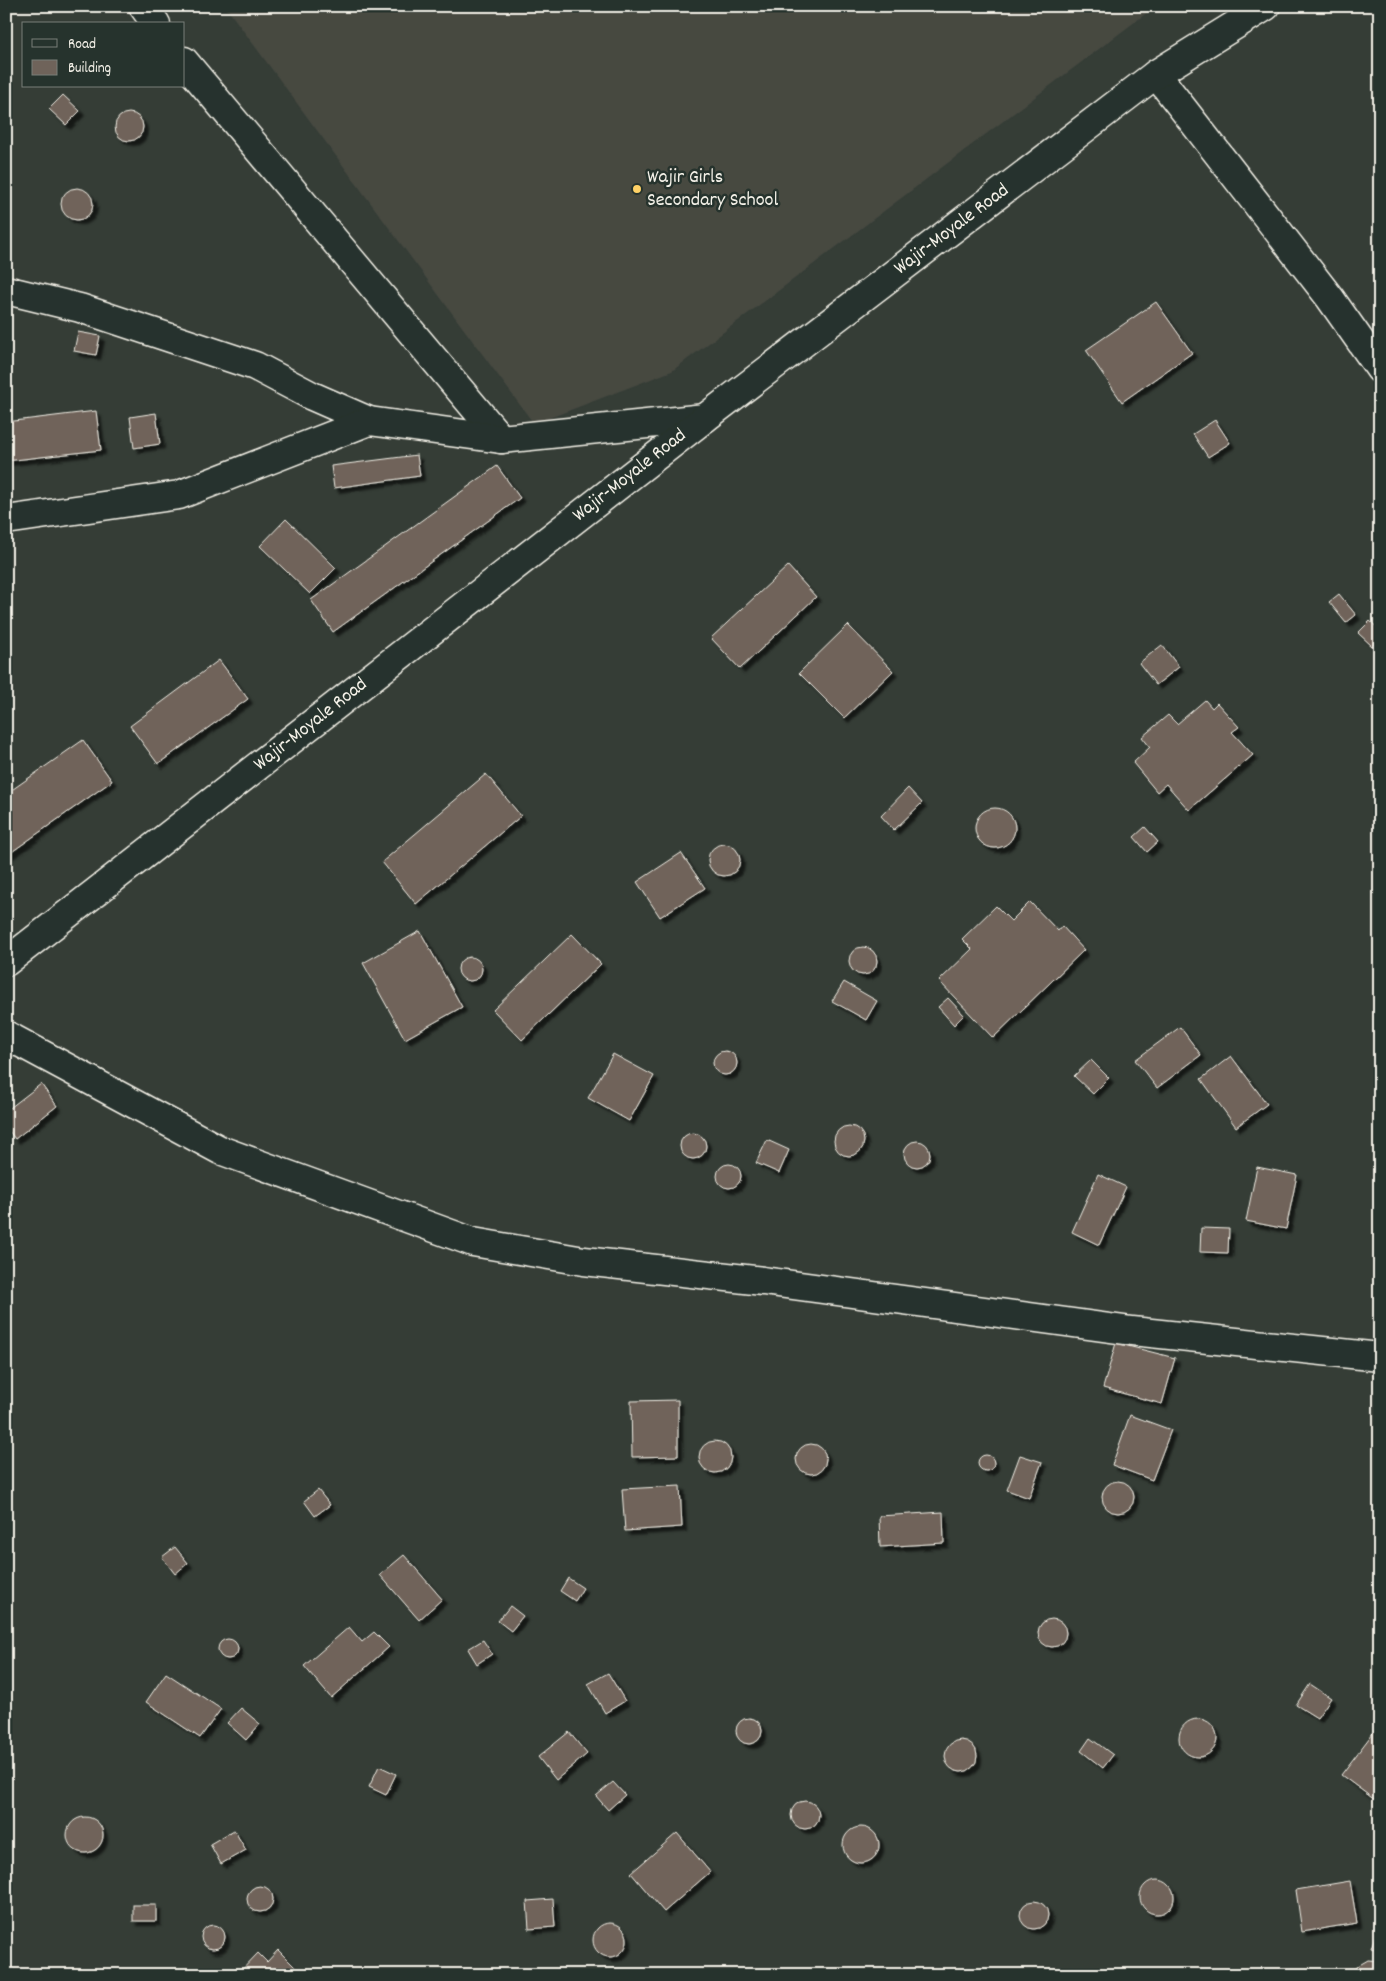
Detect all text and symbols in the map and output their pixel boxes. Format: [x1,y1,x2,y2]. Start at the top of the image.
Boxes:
legend [22,22,185,88]
text: Road [68,34,96,56]
text: Building [68,58,111,80]
place label: Wajir Girls Secondary School [647,164,778,215]
street label: Wajir-Moyale Road [889,177,1015,283]
marker: Wajir Girls Secondary School [631,183,643,195]
street label: Wajir-Moyale Road [567,423,693,529]
street label: Wajir-Moyale Road [248,672,374,778]

